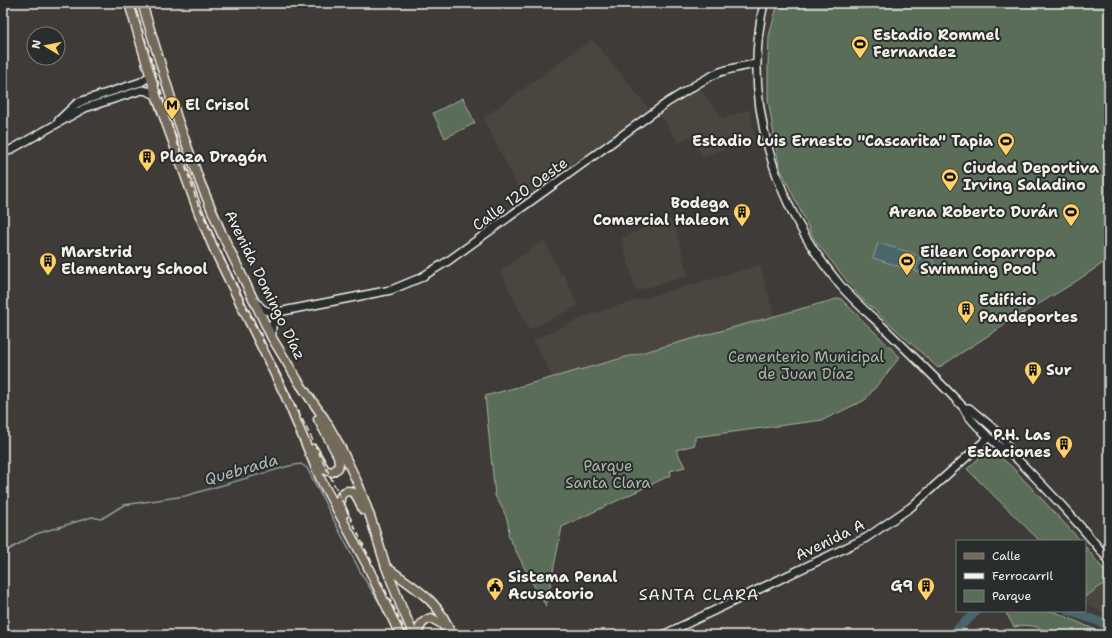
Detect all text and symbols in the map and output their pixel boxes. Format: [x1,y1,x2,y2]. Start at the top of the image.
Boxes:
place label: Estadio Rommel Fernandez [873,25,1000,62]
north arrow [26,26,66,66]
sports icon: Estadio Rommel Fernandez [850,34,870,59]
text: N [29,38,45,50]
metro station icon: El Crisol [162,95,182,120]
place label: El Crisol [185,95,249,115]
place label: Estadio Luis Ernesto "Cascarita" Tapia [692,131,994,151]
sports icon: Estadio Luis Ernesto "Cascarita" Tapia [996,131,1016,156]
building icon: Plaza Dragón [137,147,157,172]
place label: Plaza Dragón [160,147,267,167]
street label: Calle 120 Oeste [469,153,571,235]
place label: Ciudad Deportiva Irving Saladino [963,158,1100,195]
sports icon: Ciudad Deportiva Irving Saladino [940,167,960,192]
place label: Bodega Comercial Haleon [593,193,730,230]
building icon: Bodega Comercial Haleon [732,202,752,227]
place label: Arena Roberto Durán [889,202,1058,222]
sports icon: Arena Roberto Durán [1061,202,1081,227]
street label: Avenida Domingo Díaz [220,207,310,363]
place label: Marstrid Elementary School [61,242,208,279]
place label: Eileen Coparropa Swimming Pool [920,242,1056,279]
building icon: Marstrid Elementary School [38,251,58,276]
sports icon: Eileen Coparropa Swimming Pool [897,251,917,276]
place label: Edificio Pandeportes [979,290,1078,327]
building icon: Edificio Pandeportes [956,299,976,324]
park label: Cementerio Municipal de Juan Díaz [728,347,885,384]
building icon: Sur [1023,360,1043,385]
place label: Sur [1046,360,1072,380]
place label: P.H. Las Estaciones [967,425,1051,462]
building icon: P.H. Las Estaciones [1054,434,1074,459]
water label: Quebrada [202,449,281,490]
park label: Parque Santa Clara [565,456,651,493]
street label: Avenida A [792,515,868,565]
legend [956,540,1086,612]
text: Calle [992,548,1021,564]
place label: Sistema Penal Acusatorio [508,567,617,604]
text: Ferrocarril [992,568,1053,584]
public building icon: Sistema Penal Acusatorio [485,576,505,601]
place label: G9 [890,576,913,596]
building icon: G9 [916,576,936,601]
district label: SANTA CLARA [639,584,759,605]
text: Parque [992,588,1031,604]

